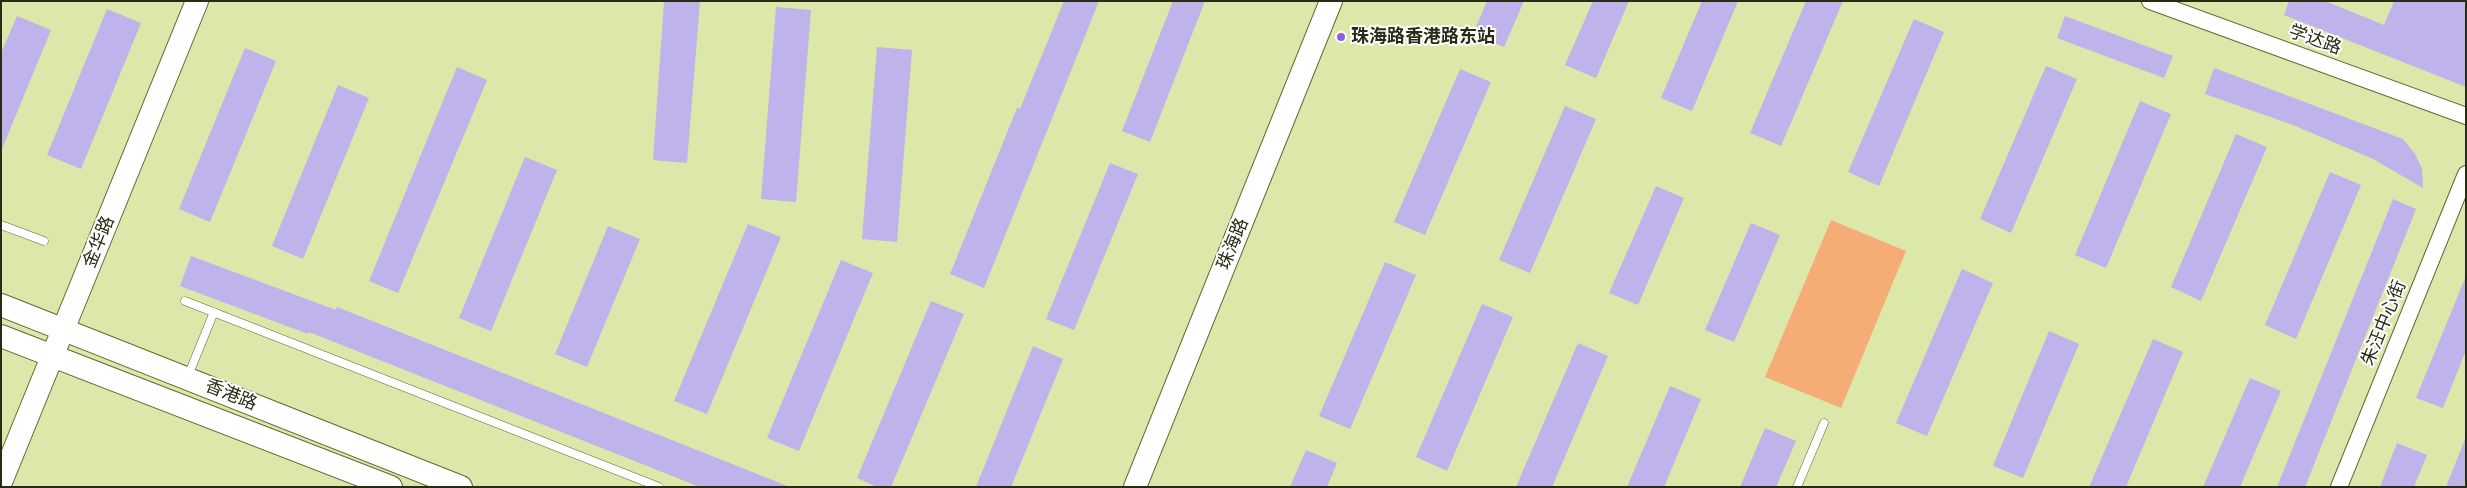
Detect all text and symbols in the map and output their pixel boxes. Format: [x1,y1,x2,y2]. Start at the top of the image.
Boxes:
street label: 学达路 [2286,21,2344,59]
place label: 珠海路香港路东站 [1351,26,1495,48]
marker: 珠海路香港路东站 [1335,31,1347,43]
street label: 金华路 [79,213,119,271]
street label: 珠海路 [1213,215,1253,273]
street label: 朱汪中心街 [2357,277,2411,369]
street label: 香港路 [202,375,260,415]

